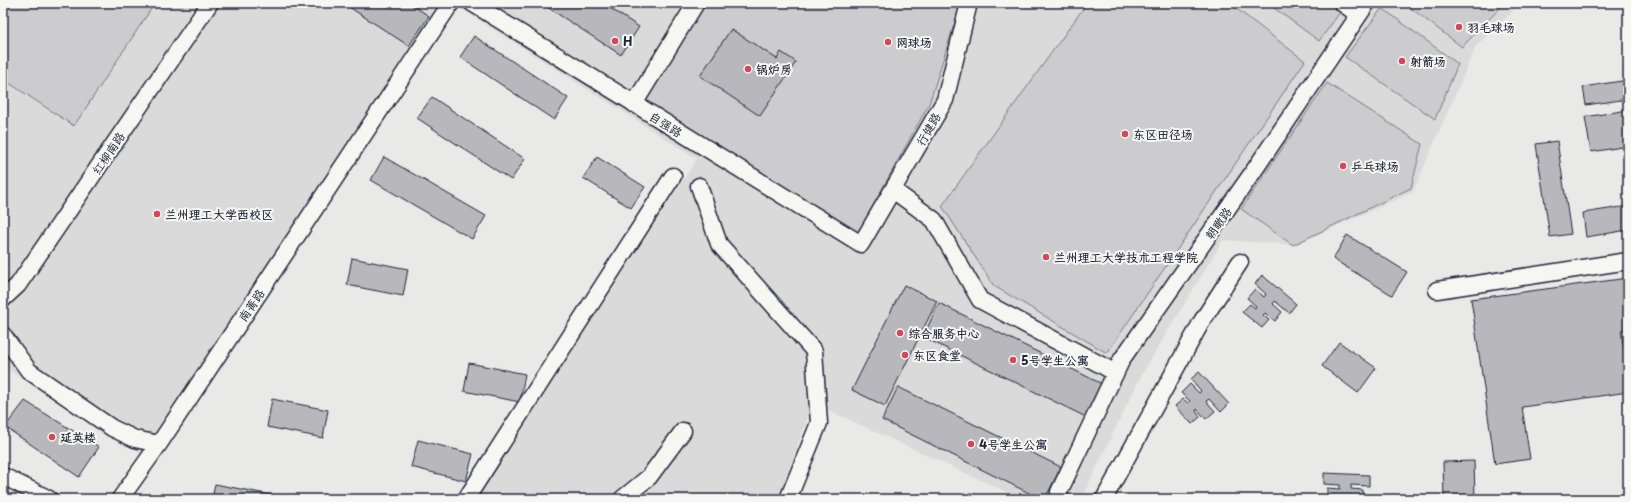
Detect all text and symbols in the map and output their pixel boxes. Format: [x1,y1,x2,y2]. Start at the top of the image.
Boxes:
place label: 羽毛球场 [1467,18,1515,36]
marker: 羽毛球场 [1454,22,1464,32]
place label: H [623,32,632,50]
place label: 网球场 [896,33,932,51]
marker: H [610,36,620,46]
marker: 网球场 [883,37,893,47]
place label: 射箭场 [1410,52,1446,70]
marker: 射箭场 [1397,56,1407,66]
place label: 锅炉房 [756,60,792,78]
marker: 锅炉房 [743,64,753,74]
street label: 自强路 [646,107,686,141]
street label: 行健路 [911,109,945,149]
place label: 东区田径场 [1133,125,1193,143]
street label: 红柳南路 [87,128,129,178]
marker: 东区田径场 [1120,129,1130,139]
place label: 乒乓球场 [1351,157,1399,175]
marker: 乒乓球场 [1338,161,1348,171]
street label: 朝瞰路 [1200,203,1236,243]
place label: 兰州理工大学西校区 [165,205,273,223]
marker: 兰州理工大学西校区 [152,209,162,219]
place label: 兰州理工大学技术工程学院 [1054,248,1198,266]
marker: 兰州理工大学技术工程学院 [1041,252,1051,262]
street label: 南菁路 [233,285,269,325]
place label: 综合服务中心 [908,324,980,342]
marker: 综合服务中心 [895,328,905,338]
place label: 东区食堂 [913,346,961,364]
marker: 东区食堂 [900,350,910,360]
place label: 5号学生公寓 [1021,351,1089,369]
marker: 5号学生公寓 [1008,355,1018,365]
place label: 延英楼 [60,428,96,446]
marker: 延英楼 [47,432,57,442]
place label: 4号学生公寓 [979,435,1047,453]
marker: 4号学生公寓 [966,439,976,449]

